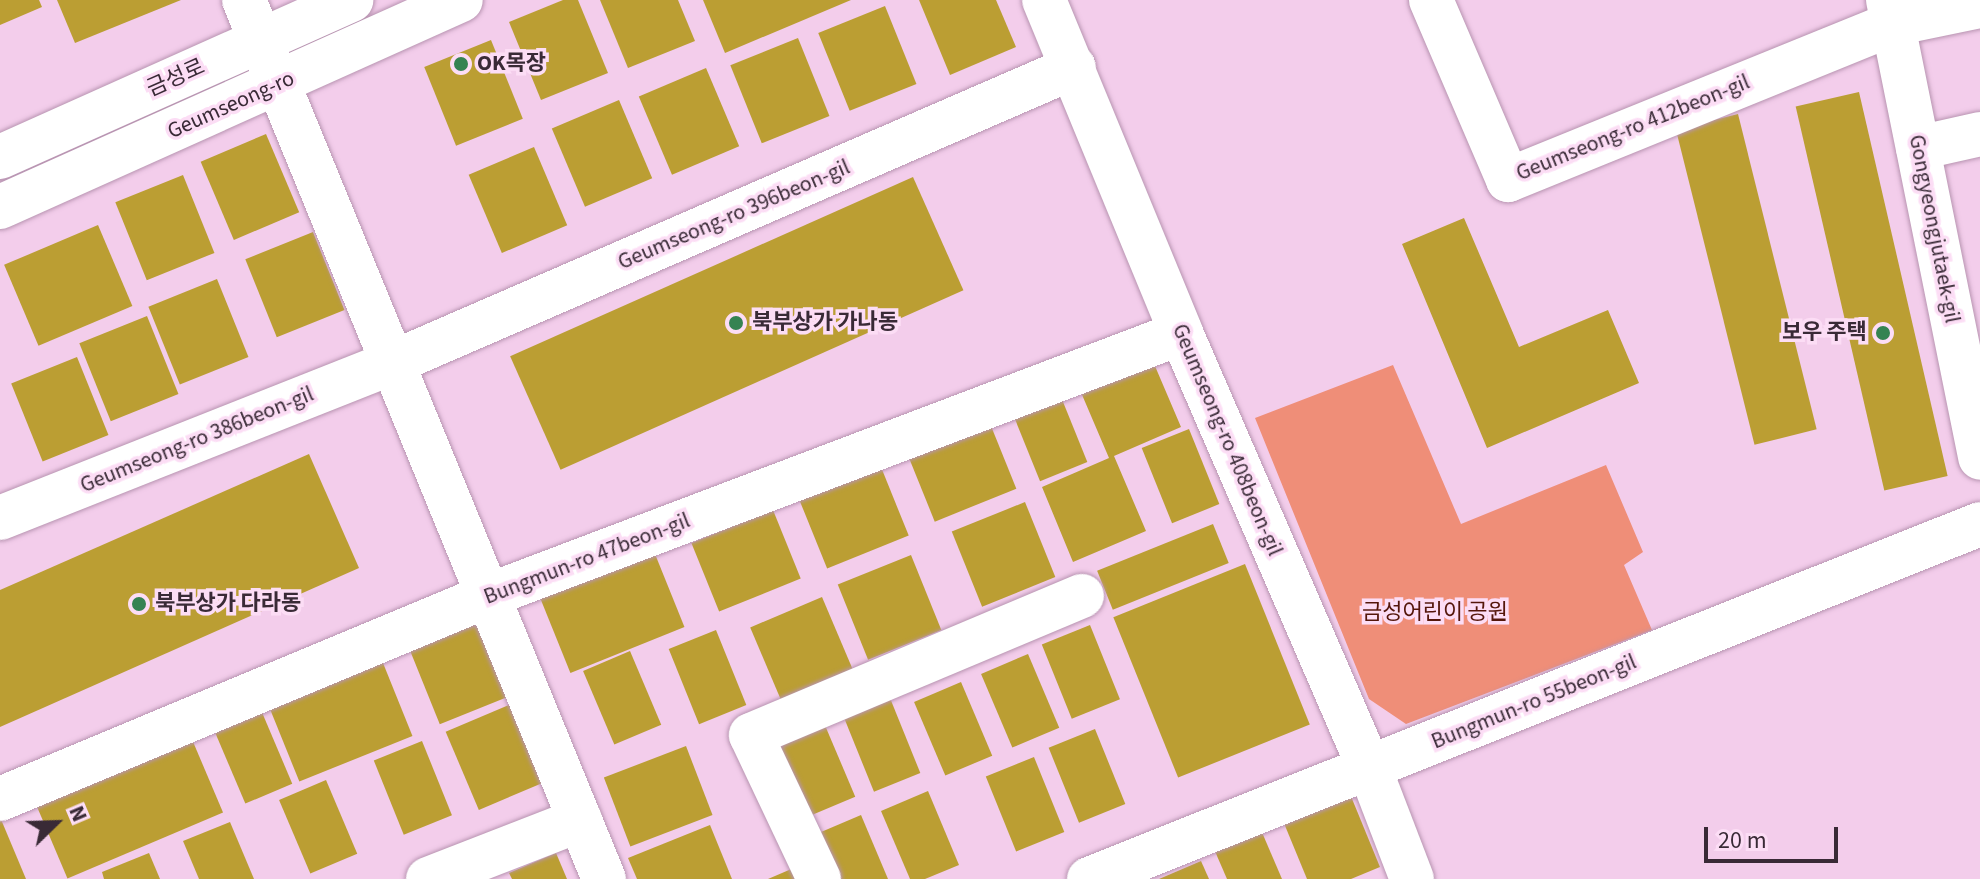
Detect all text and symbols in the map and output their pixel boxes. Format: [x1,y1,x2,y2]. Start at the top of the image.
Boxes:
place label: OK목장 [477,51,546,77]
street label: 금성로 [143,54,209,102]
marker: OK목장 [452,55,470,73]
street label: Geumseong-ro [163,65,299,145]
street label: Geumseong-ro 412beon-gil [1513,69,1753,187]
street label: Gongyeongjutaek-gil [1903,133,1965,325]
street label: Geumseong-ro 396beon-gil [614,154,854,276]
place label: 북부상가 가나동 [752,310,898,336]
marker: 북부상가 가나동 [727,314,745,332]
street label: Geumseong-ro 408beon-gil [1166,320,1288,560]
place label: 보우 주택 [1782,320,1867,346]
marker: 보우 주택 [1874,324,1892,342]
street label: Geumseong-ro 386beon-gil [77,381,317,499]
street label: Bungmun-ro 47beon-gil [480,507,694,611]
place label: 북부상가 다라동 [155,591,301,617]
marker: 북부상가 다라동 [130,595,148,613]
park label: 금성어린이 공원 [1362,600,1508,626]
street label: Bungmun-ro 55beon-gil [1428,649,1640,755]
north arrow [16,783,96,863]
text: N [61,801,96,827]
scale bar [1708,811,1842,861]
text: 20 m [1718,823,1767,858]

